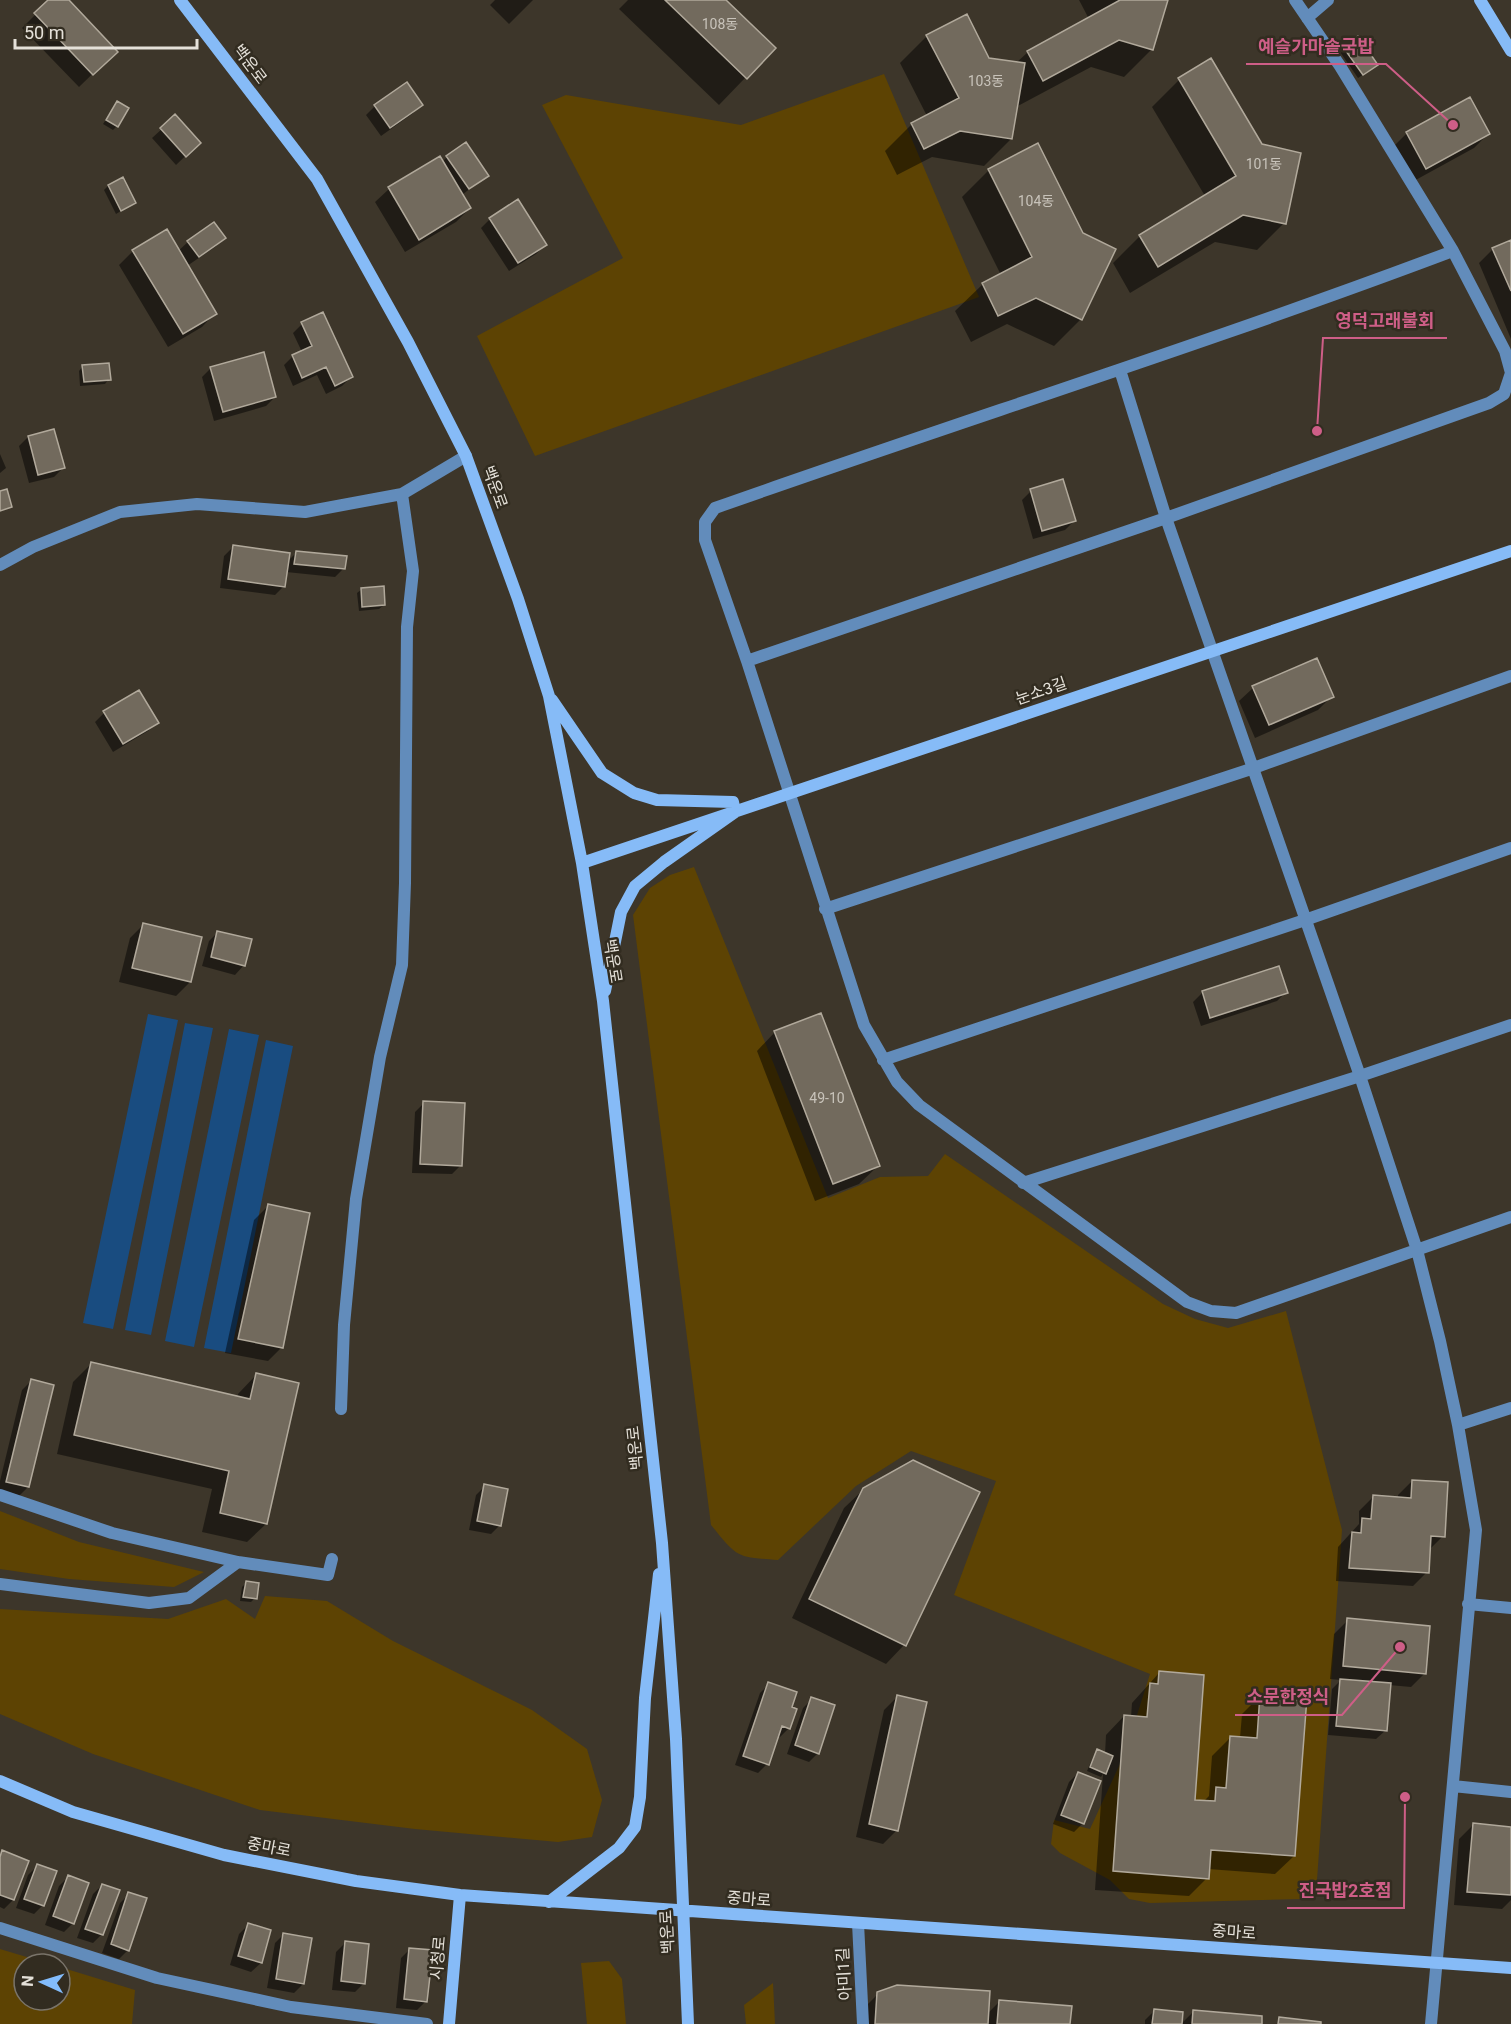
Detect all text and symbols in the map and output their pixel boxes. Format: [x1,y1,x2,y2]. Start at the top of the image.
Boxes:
scale bar [15,12,196,50]
house number: 108동 [702,16,738,32]
text: 50 m [24,22,64,43]
callout: 예슬가마솥국밥 [1246,28,1386,64]
text: 예슬가마솥국밥 [1258,36,1374,57]
street label: 백운로 [229,41,271,88]
house number: 103동 [968,73,1004,89]
house number: 101동 [1246,156,1282,172]
house number: 104동 [1018,193,1054,209]
callout: 영덕고래불회 [1323,302,1447,338]
text: 영덕고래불회 [1335,310,1435,331]
street label: 백운로 [479,463,512,511]
street label: 눈소3길 [1013,673,1069,709]
street label: 백운로 [600,938,626,985]
house number: 49-10 [809,1090,845,1106]
street label: 백운로 [623,1425,647,1471]
callout: 소문한정식 [1235,1679,1342,1715]
text: 소문한정식 [1247,1686,1329,1707]
street label: 중마로 [246,1833,293,1861]
callout: 진국밥2호점 [1287,1872,1404,1908]
text: 진국밥2호점 [1298,1880,1392,1901]
street label: 중마로 [726,1888,772,1910]
street label: 백운로 [656,1909,678,1955]
street label: 중마로 [1211,1921,1257,1943]
street label: 시청로 [427,1935,449,1981]
street label: 아미1길 [833,1947,855,2001]
north arrow [12,1952,72,2012]
text: N [18,1975,37,1987]

